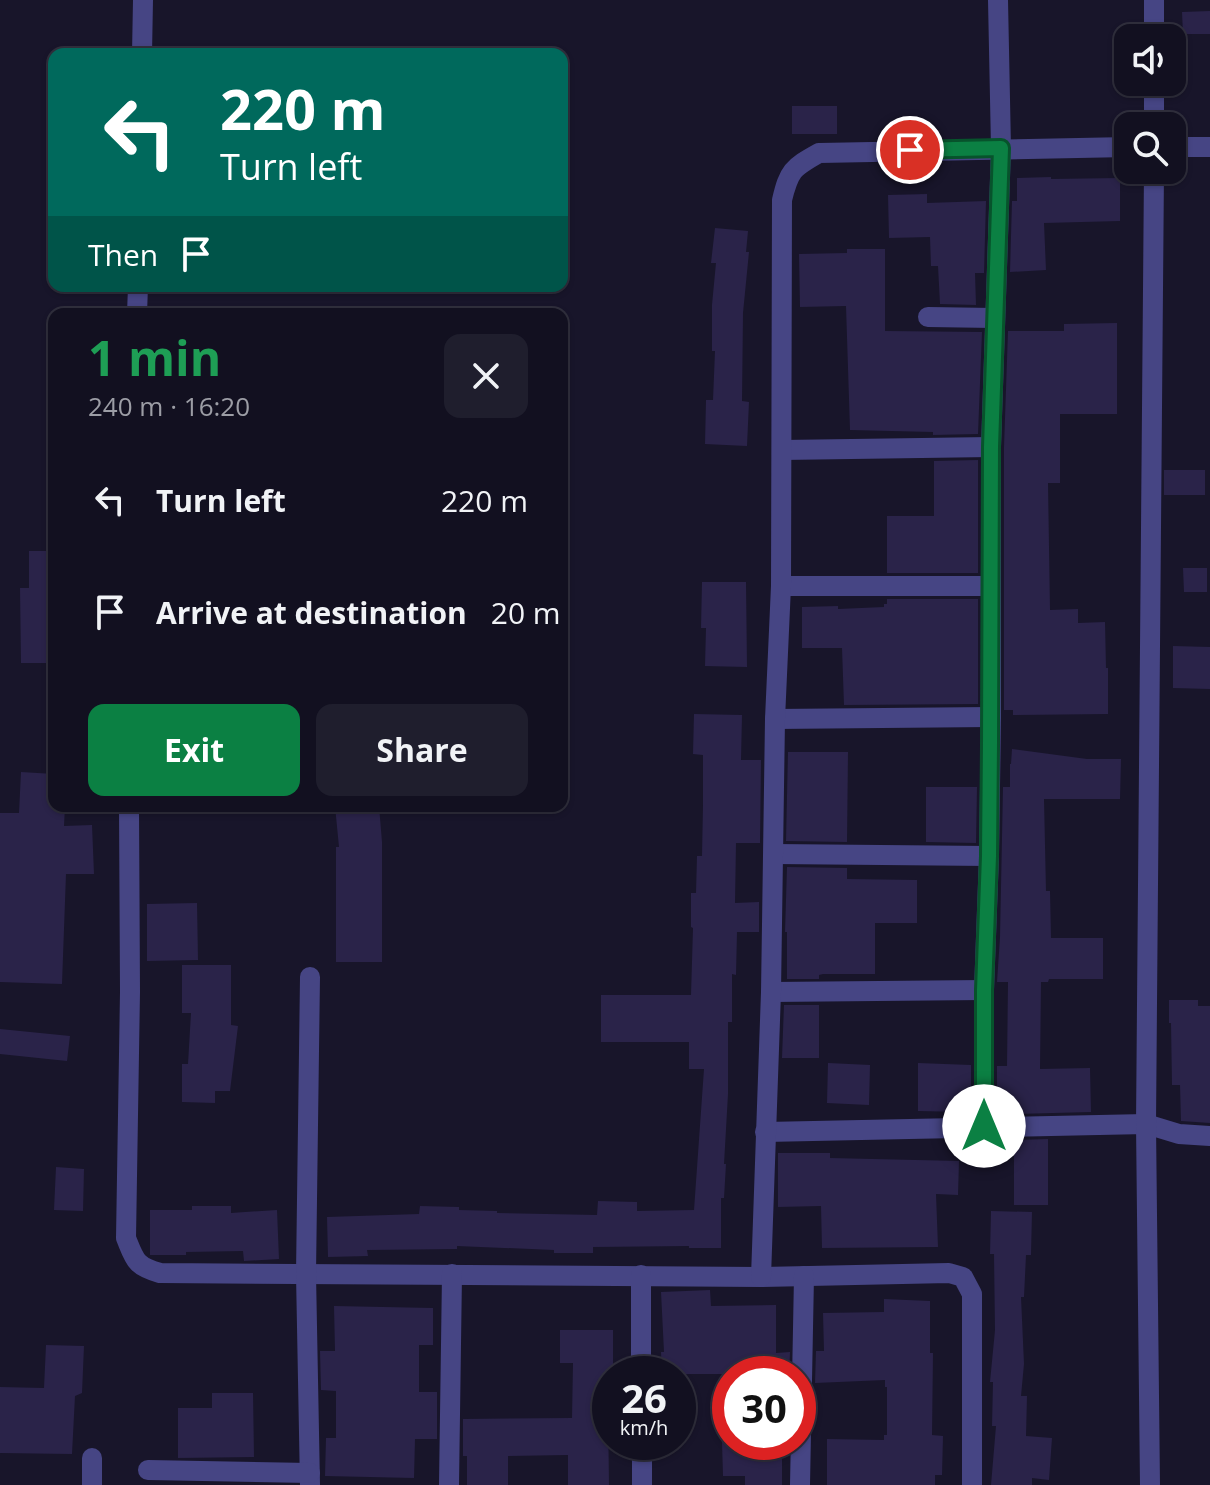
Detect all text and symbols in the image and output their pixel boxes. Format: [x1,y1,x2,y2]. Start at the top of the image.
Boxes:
map controls [1114,24,1186,184]
button: sound [1114,24,1186,96]
text: 220 m [220,70,386,146]
icon: left [88,80,192,184]
button: search [1114,112,1186,184]
pin [876,116,944,184]
icon: arrive [888,128,932,172]
text: Turn left [220,142,362,191]
icon: arrive [174,232,218,276]
text: Then [88,234,158,275]
text: 1 min [88,325,221,390]
button: close [444,334,528,418]
text: 240 m · 16:20 [88,388,250,424]
icon: left [88,478,132,522]
text: Turn left [156,480,286,521]
text: 220 m [441,480,528,521]
icon: arrive [88,590,132,634]
text: Arrive at destination [156,592,467,633]
text: 20 m [491,592,561,633]
button: Exit [88,704,300,796]
button: Share [316,704,528,796]
position arrow [942,1084,1026,1168]
speed limit sign: 30 [712,1356,816,1460]
text: 26 [621,1370,667,1425]
text: km/h [620,1414,668,1441]

